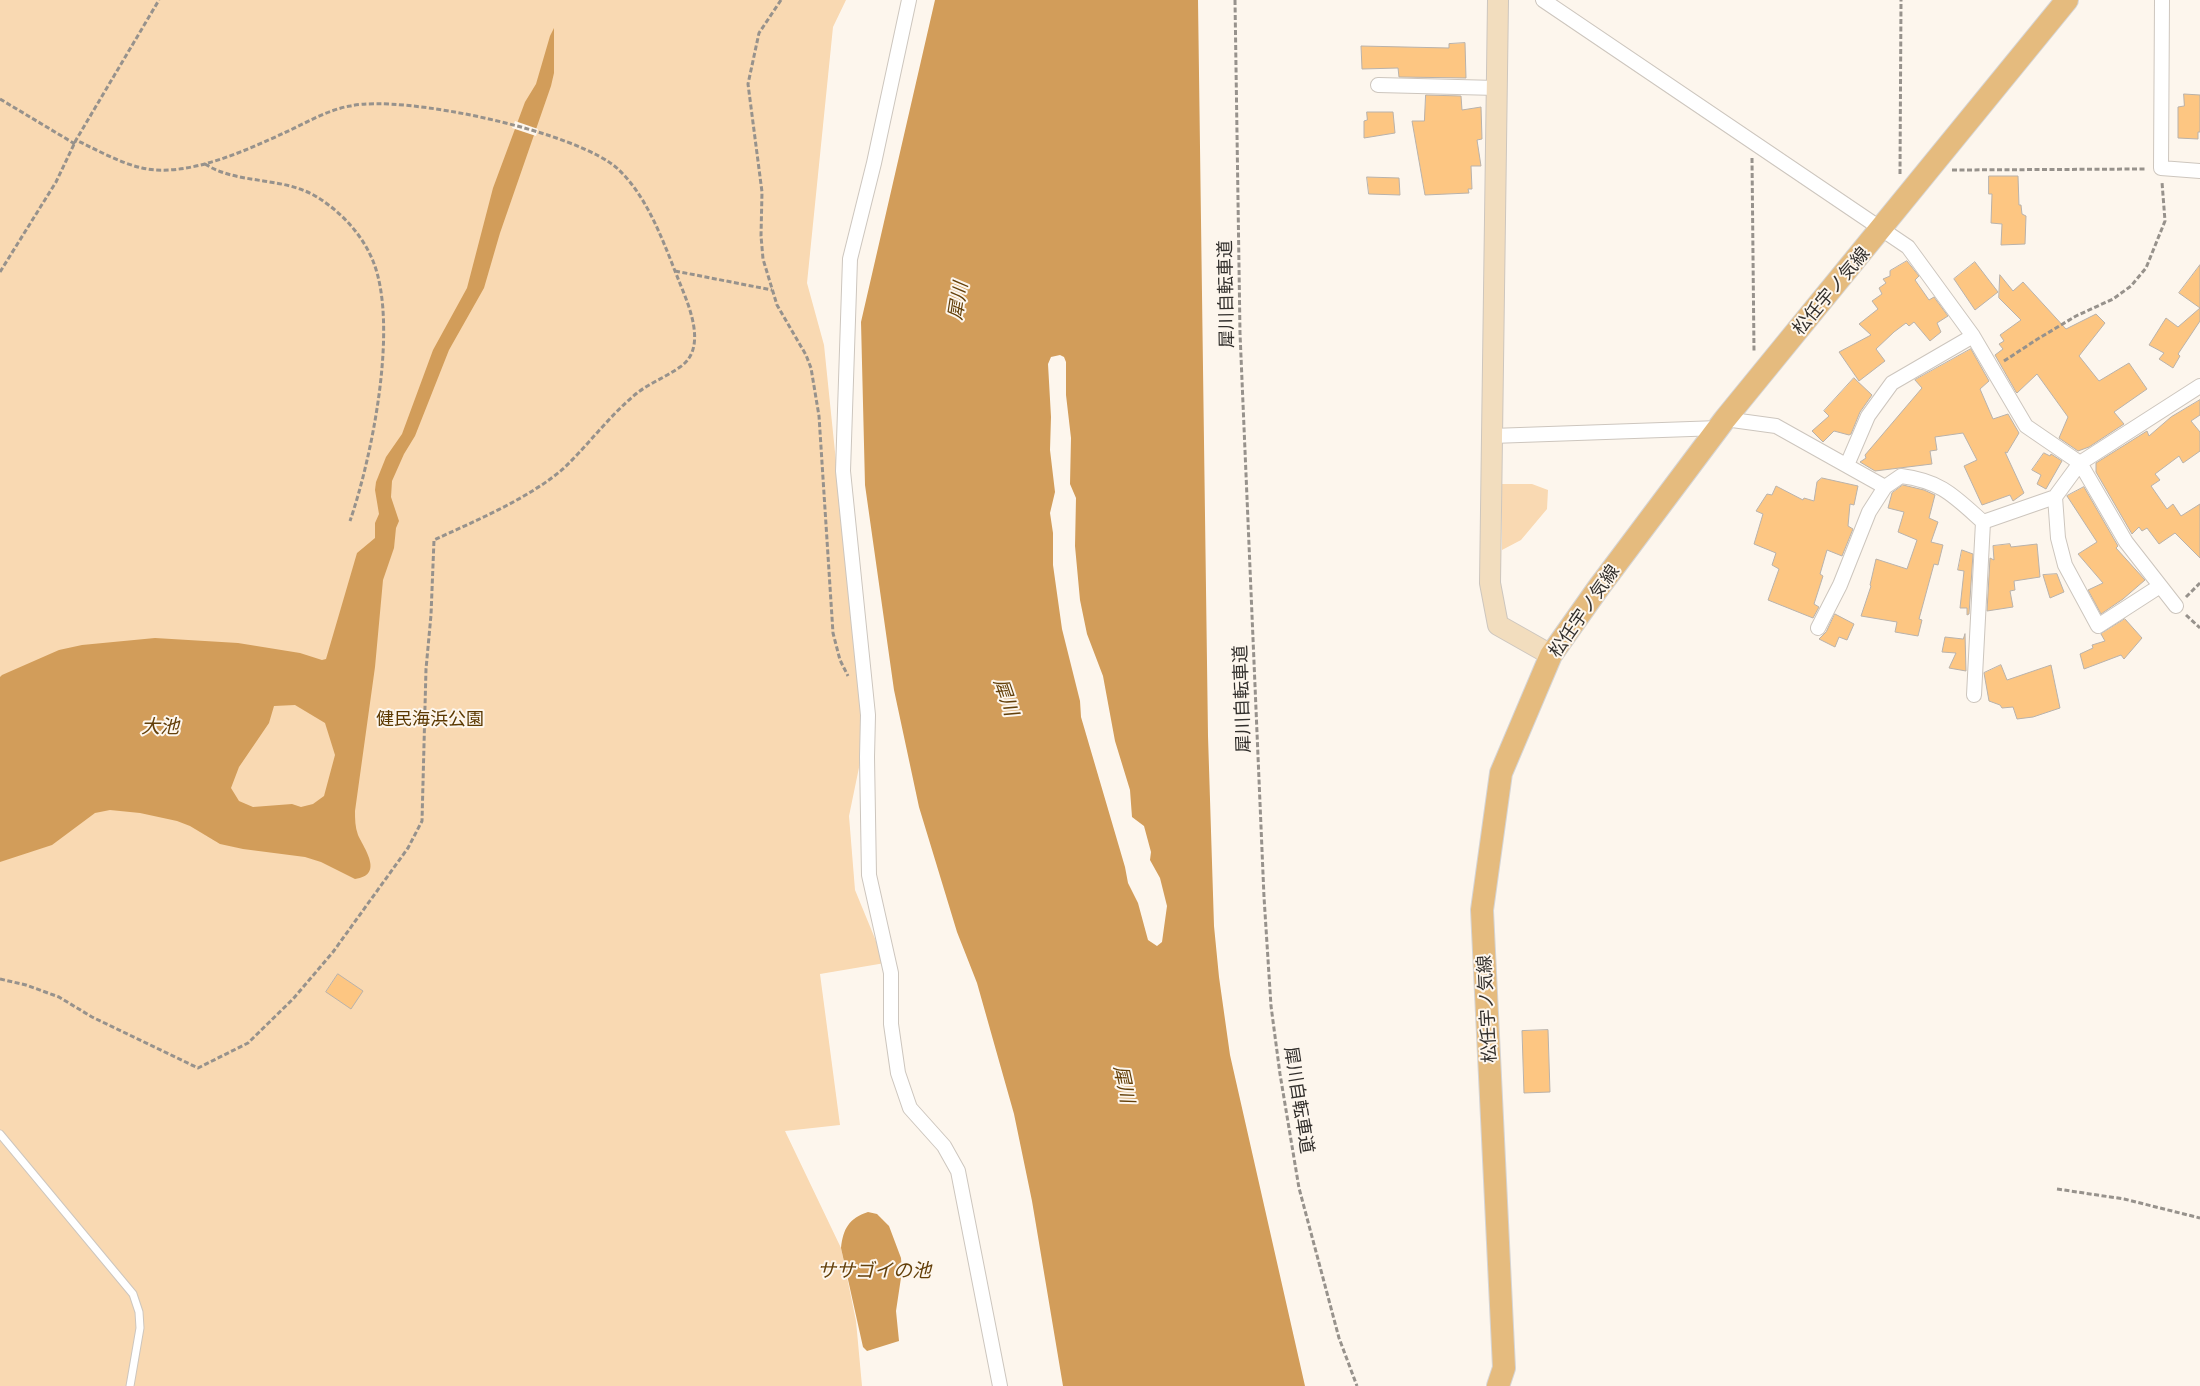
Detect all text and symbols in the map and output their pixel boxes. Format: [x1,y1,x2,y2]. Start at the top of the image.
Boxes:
street label: 犀川自転車道 [1214,240,1238,348]
street label: 松任宇ノ気線 [1788,243,1874,339]
water label: 犀川 [944,280,972,322]
street label: 松任宇ノ気線 [1544,561,1624,661]
street label: 犀川自転車道 [1229,645,1255,753]
water label: 犀川 [989,675,1023,719]
park label: 健民海浜公園 [376,708,484,730]
water label: 大池 [141,716,179,738]
street label: 松任宇ノ気線 [1473,955,1501,1063]
street label: 犀川自転車道 [1280,1045,1318,1155]
water label: 犀川 [1109,1063,1139,1105]
water label: ササゴイの池 [817,1260,931,1282]

